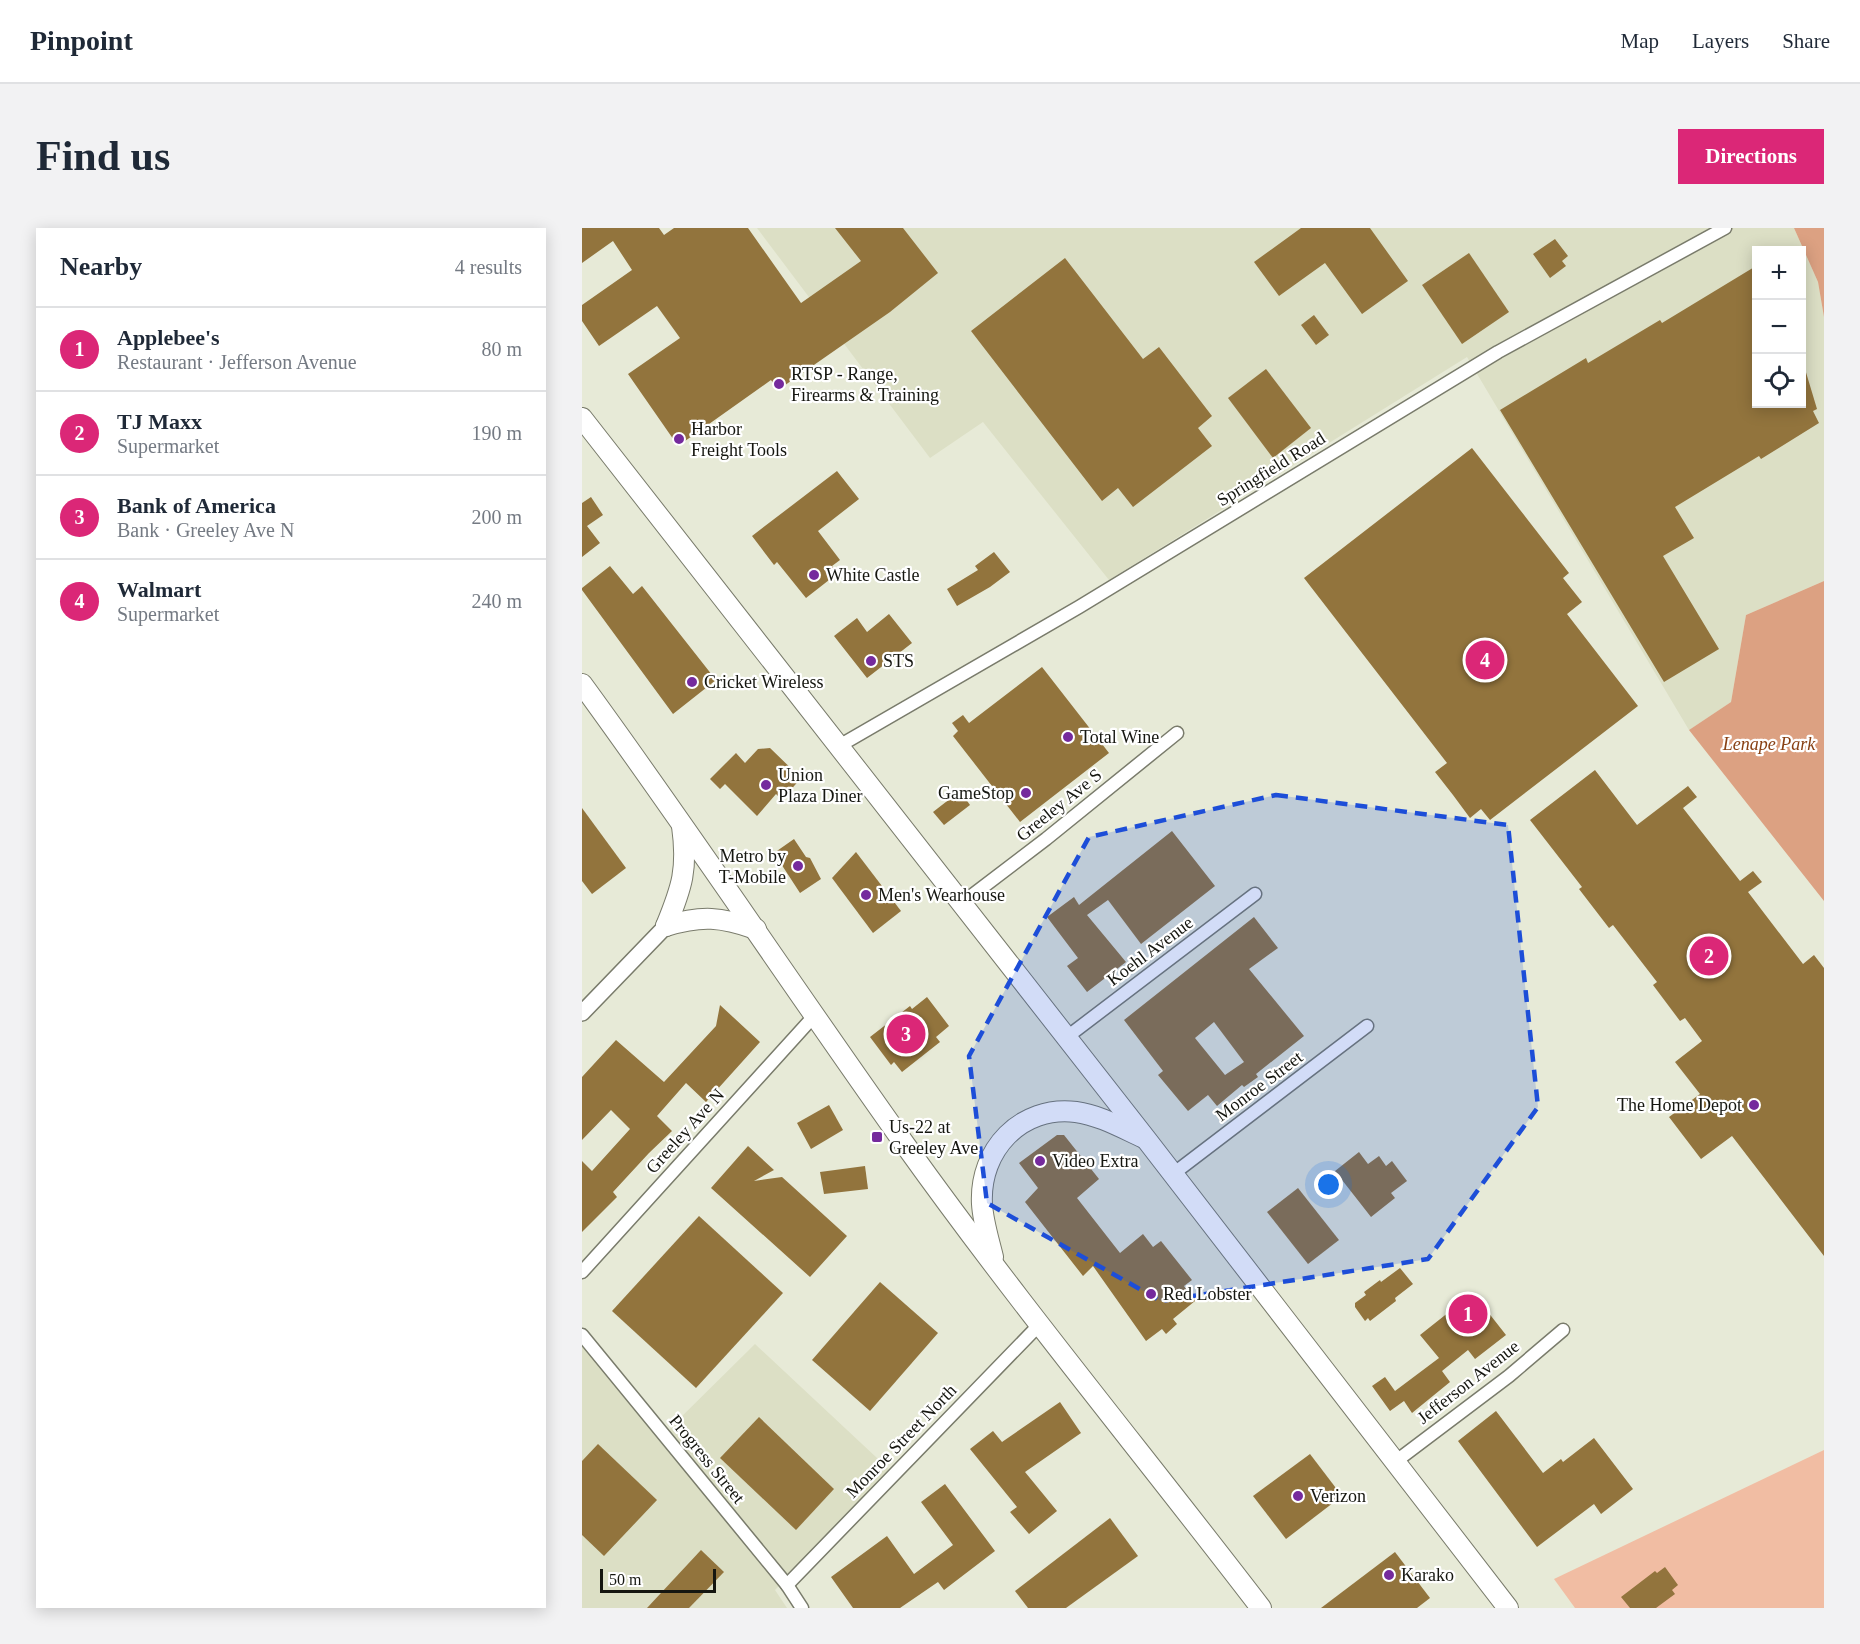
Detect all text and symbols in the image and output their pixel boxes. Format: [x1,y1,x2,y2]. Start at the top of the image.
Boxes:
text: Pinpoint [30,25,133,56]
text: Map [1621,29,1659,53]
text: Layers [1692,29,1749,53]
text: Share [1782,29,1830,53]
button: Directions [1678,129,1824,184]
text: Find us [36,133,170,179]
map controls [1752,246,1806,408]
button: + [1752,246,1806,300]
text: Nearby [60,252,142,281]
text: 4 results [455,256,522,278]
button: − [1752,300,1806,354]
text: Applebee's [117,325,220,350]
text: 1 [75,338,85,360]
text: 80 m [481,338,522,360]
text: Restaurant · Jefferson Avenue [117,351,357,373]
button: locate [1752,354,1806,408]
place label: RTSP - Range, Firearms & Training [791,364,939,405]
marker: RTSP - Range, Firearms & Training [772,377,786,391]
text: TJ Maxx [117,409,202,434]
place label: Harbor Freight Tools [691,419,787,460]
text: 2 [75,422,85,444]
text: 190 m [471,422,522,444]
street label: Springfield Road [1213,428,1329,510]
marker: Harbor Freight Tools [672,432,686,446]
text: Supermarket [117,435,219,457]
text: Bank of America [117,493,276,518]
text: 3 [75,506,85,528]
text: 200 m [471,506,522,528]
text: Bank · Greeley Ave N [117,519,294,541]
place label: White Castle [826,565,919,585]
marker: White Castle [807,568,821,582]
text: Walmart [117,577,201,602]
text: 4 [75,590,85,612]
text: 240 m [471,590,522,612]
text: Supermarket [117,603,219,625]
pin: 4 [1466,638,1504,682]
place label: STS [883,651,914,671]
marker: STS [864,654,878,668]
place label: Cricket Wireless [704,672,823,692]
marker: Cricket Wireless [685,675,699,689]
place label: Total Wine [1080,727,1159,747]
marker: Total Wine [1061,730,1075,744]
park label: Lenape Park [1722,734,1816,754]
place label: Union Plaza Diner [778,765,862,806]
street label: Greeley Ave S [1012,765,1106,845]
marker: Union Plaza Diner [759,778,773,792]
place label: GameStop [938,783,1014,803]
marker: GameStop [1019,786,1033,800]
place label: Metro by T-Mobile [719,846,786,887]
marker: Metro by T-Mobile [791,859,805,873]
place label: Men's Wearhouse [878,885,1005,905]
marker: Men's Wearhouse [859,888,873,902]
street label: Koehl Avenue [1103,912,1197,990]
pin: 2 [1690,934,1728,978]
pin: 3 [886,1012,926,1056]
street label: Monroe Street [1212,1047,1306,1125]
street label: Greeley Ave N [642,1085,728,1177]
place label: The Home Depot [1617,1095,1742,1115]
marker: The Home Depot [1747,1098,1761,1112]
place label: Us-22 at Greeley Ave [889,1117,978,1158]
marker: Us-22 at Greeley Ave [870,1130,884,1144]
place label: Video Extra [1052,1151,1138,1171]
marker: Video Extra [1033,1154,1047,1168]
your location [1314,1170,1343,1199]
place label: Red Lobster [1163,1284,1251,1304]
marker: Red Lobster [1144,1287,1158,1301]
pin: 1 [1448,1292,1488,1336]
street label: Jefferson Avenue [1413,1336,1523,1428]
street label: Monroe Street North [842,1380,960,1502]
street label: Progress Street [665,1411,749,1507]
place label: Verizon [1310,1486,1366,1506]
marker: Verizon [1291,1489,1305,1503]
place label: Karako [1401,1565,1454,1585]
scale bar [600,1566,716,1594]
marker: Karako [1382,1568,1396,1582]
text: 50 m [609,1571,641,1588]

